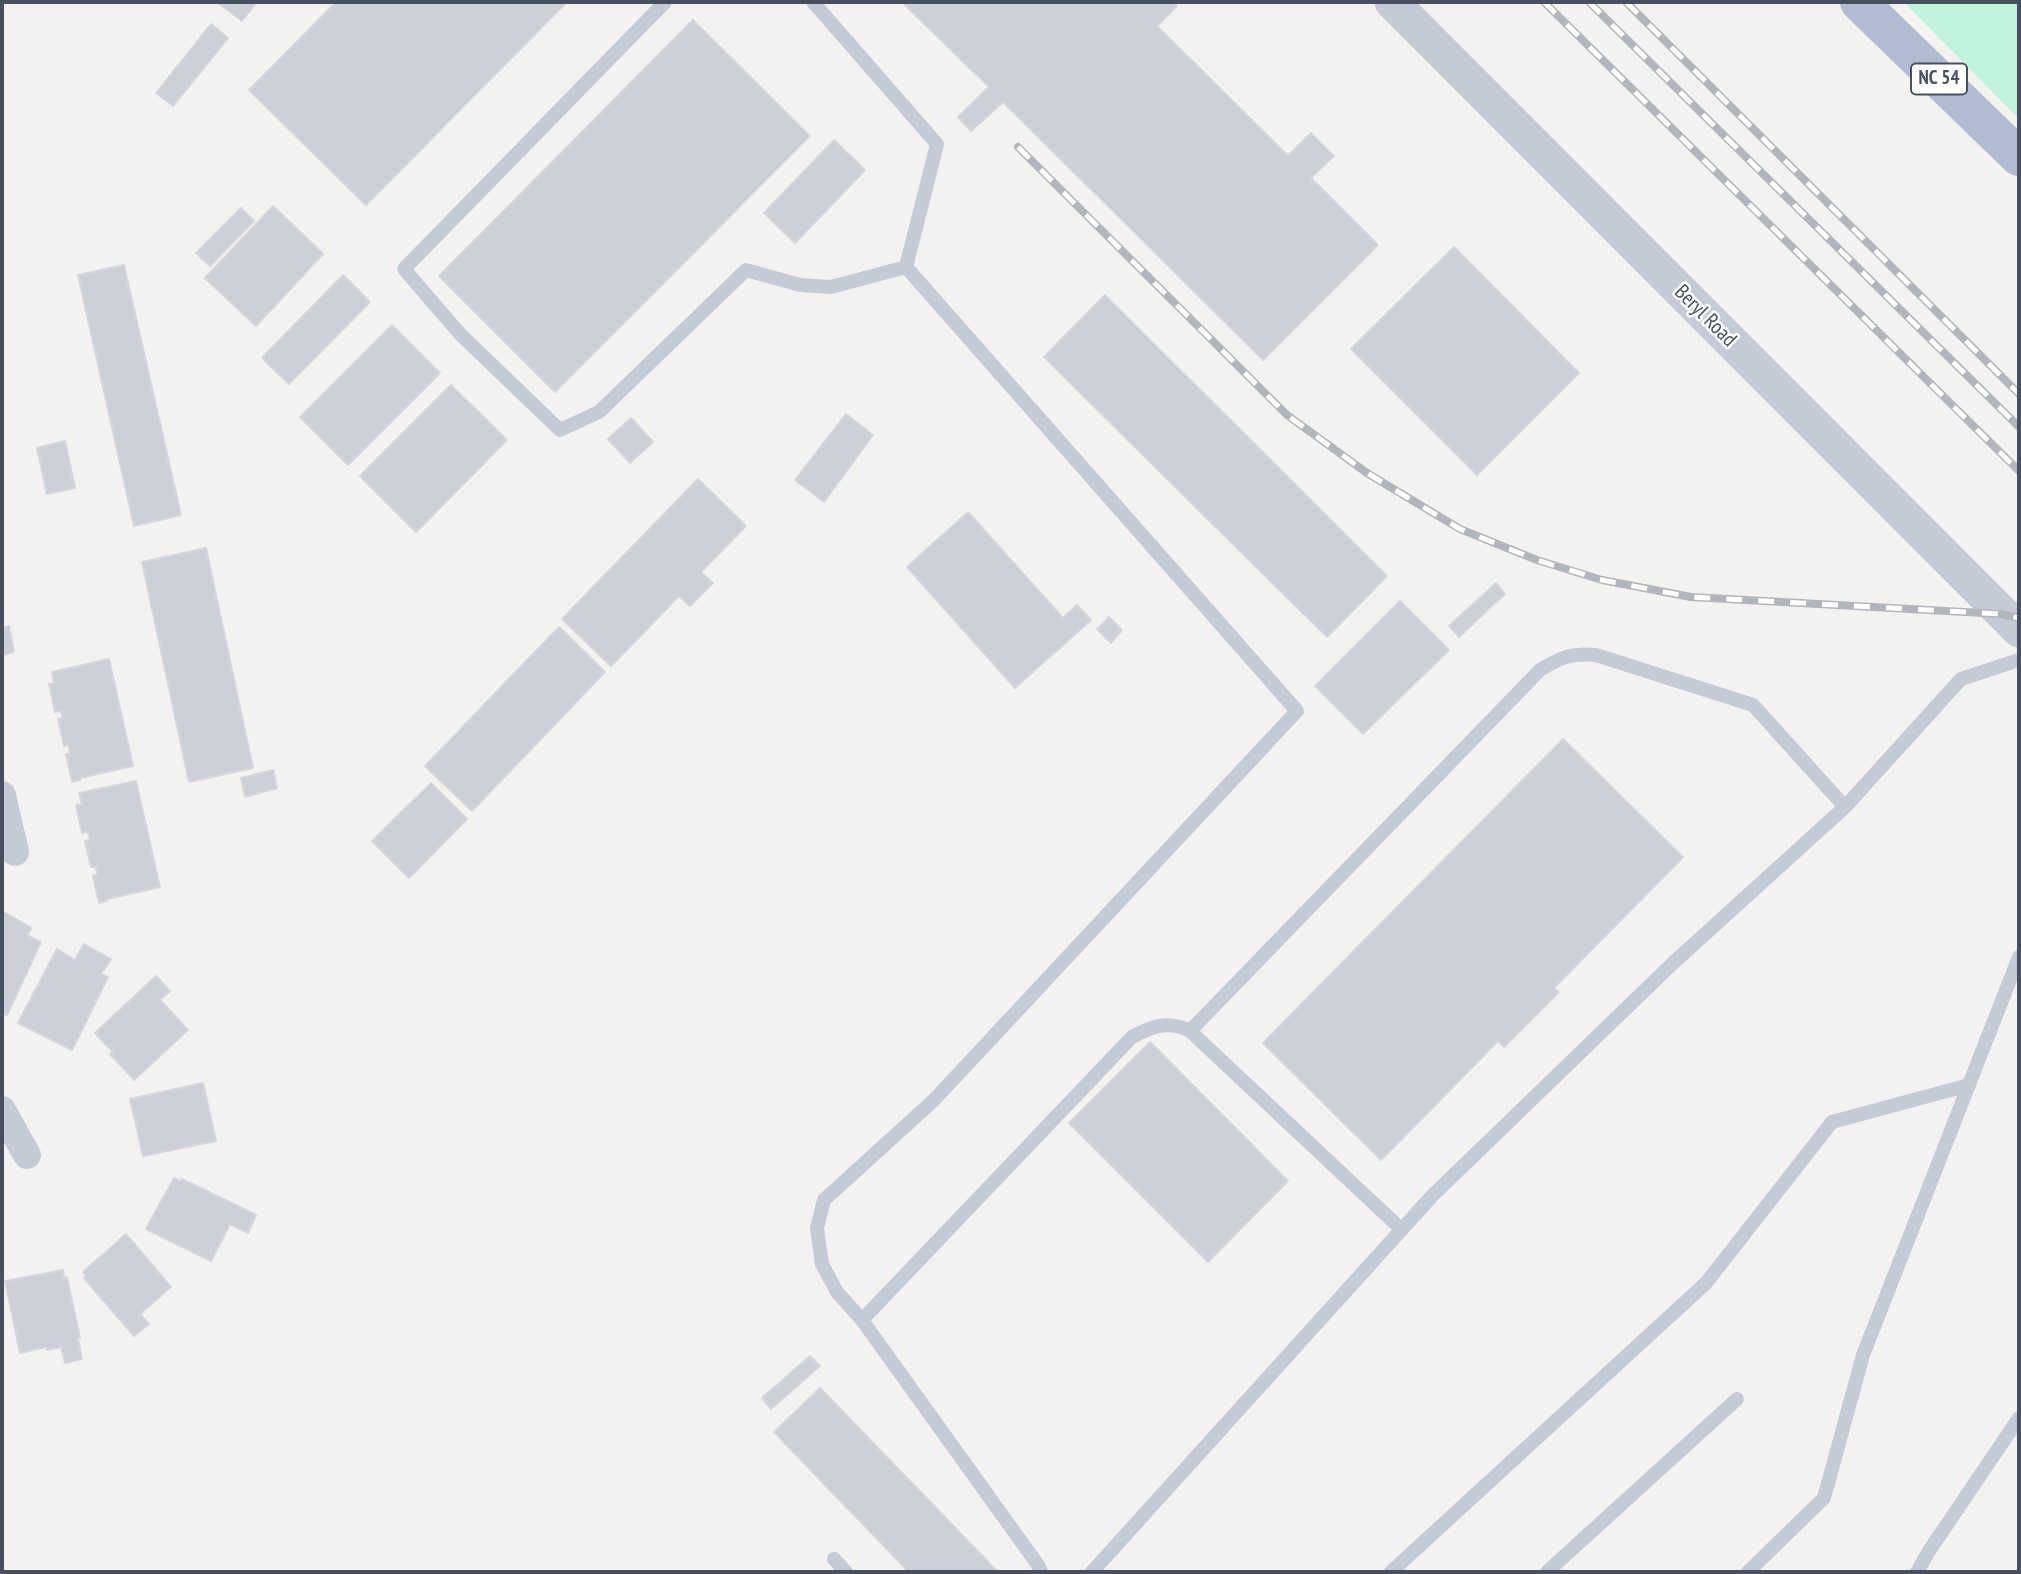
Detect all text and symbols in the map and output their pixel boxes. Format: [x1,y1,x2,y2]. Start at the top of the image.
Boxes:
road number: NC 54 [1911,64,1967,94]
street label: Beryl Road [1669,280,1741,352]

